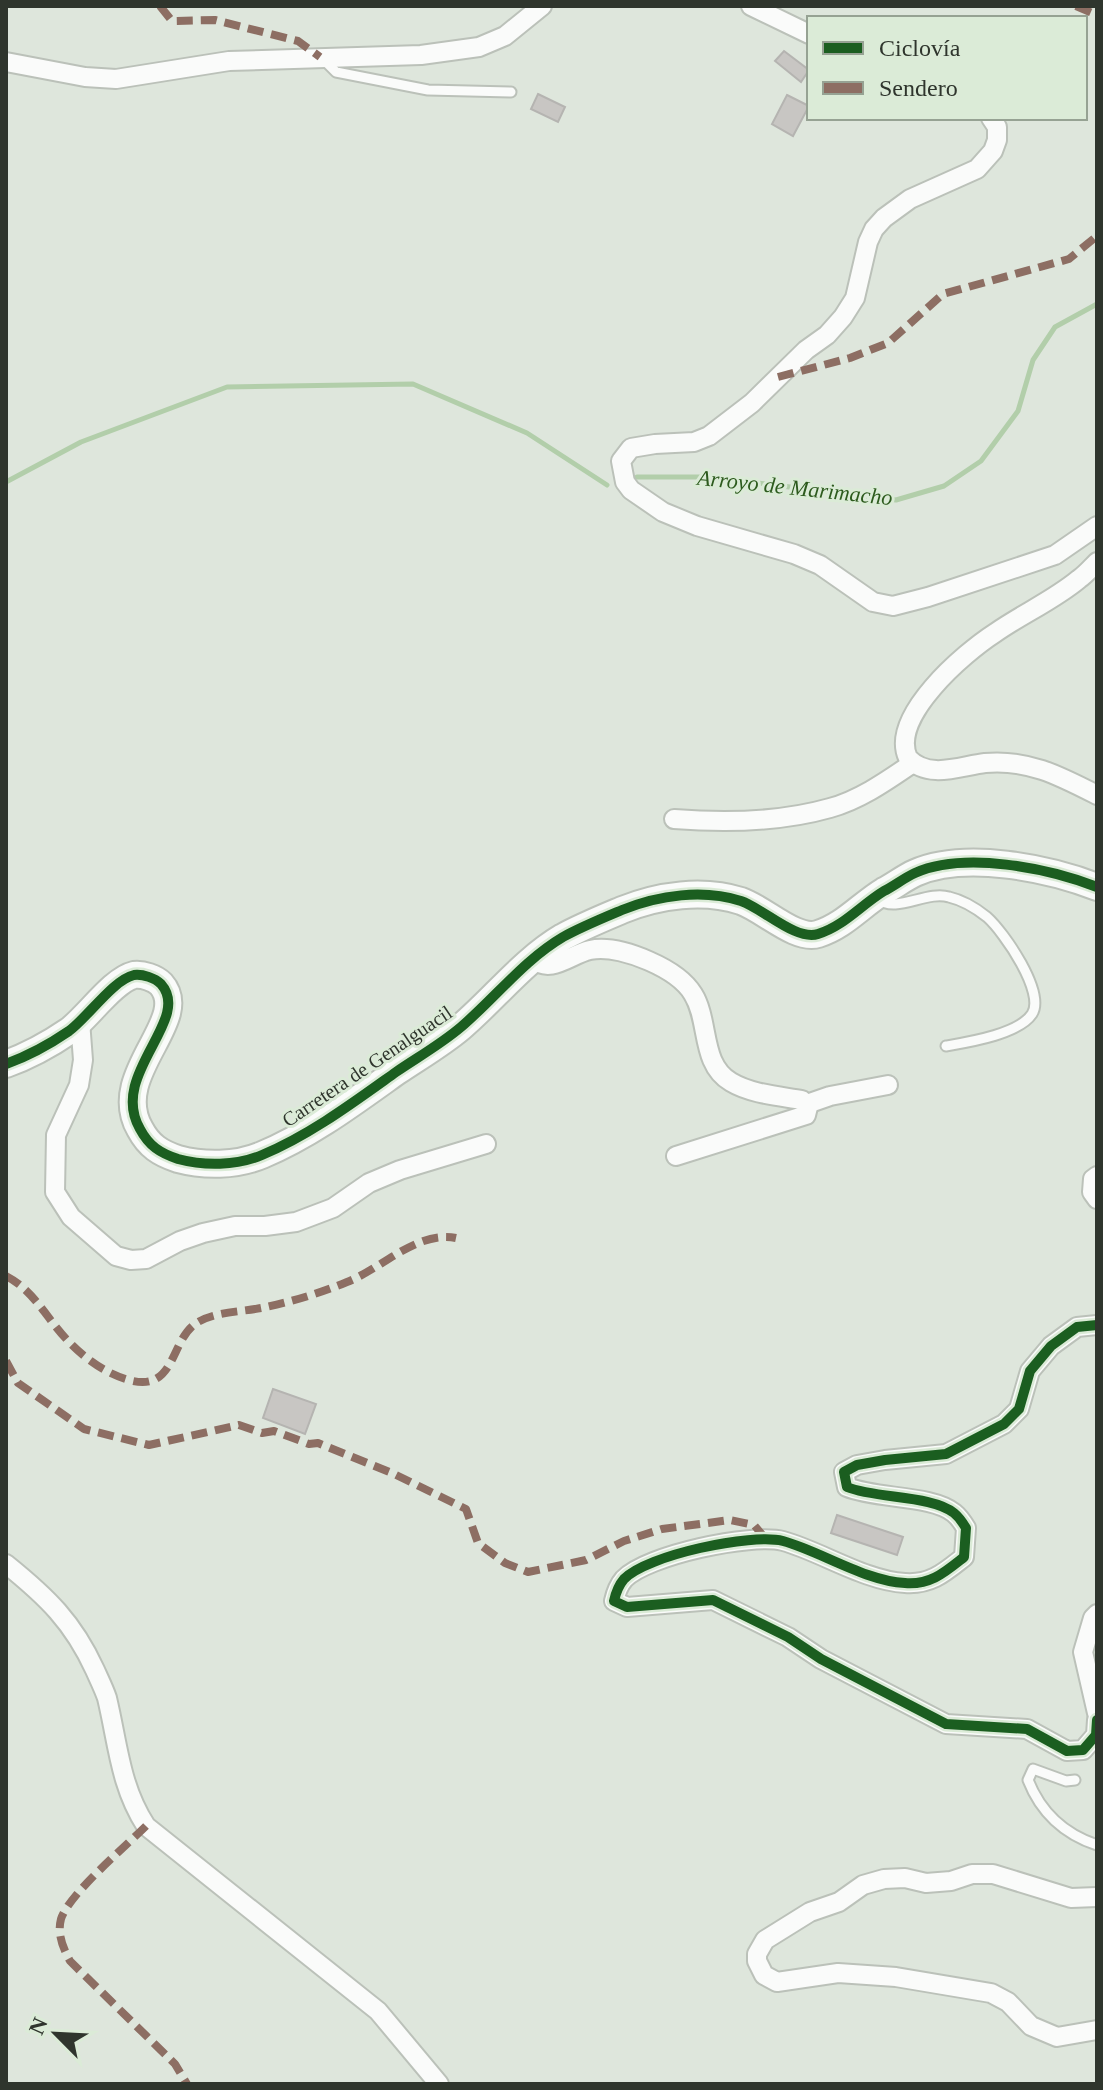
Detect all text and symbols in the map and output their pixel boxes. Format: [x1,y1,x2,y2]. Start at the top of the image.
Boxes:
legend [807,16,1087,120]
text: Ciclovía [879,35,961,61]
text: Sendero [879,75,958,101]
water label: Arroyo de Marimacho [694,465,894,510]
street label: Carretera de Genalguacil [278,1001,457,1132]
north arrow [16,1994,96,2074]
text: N [24,2014,53,2038]

